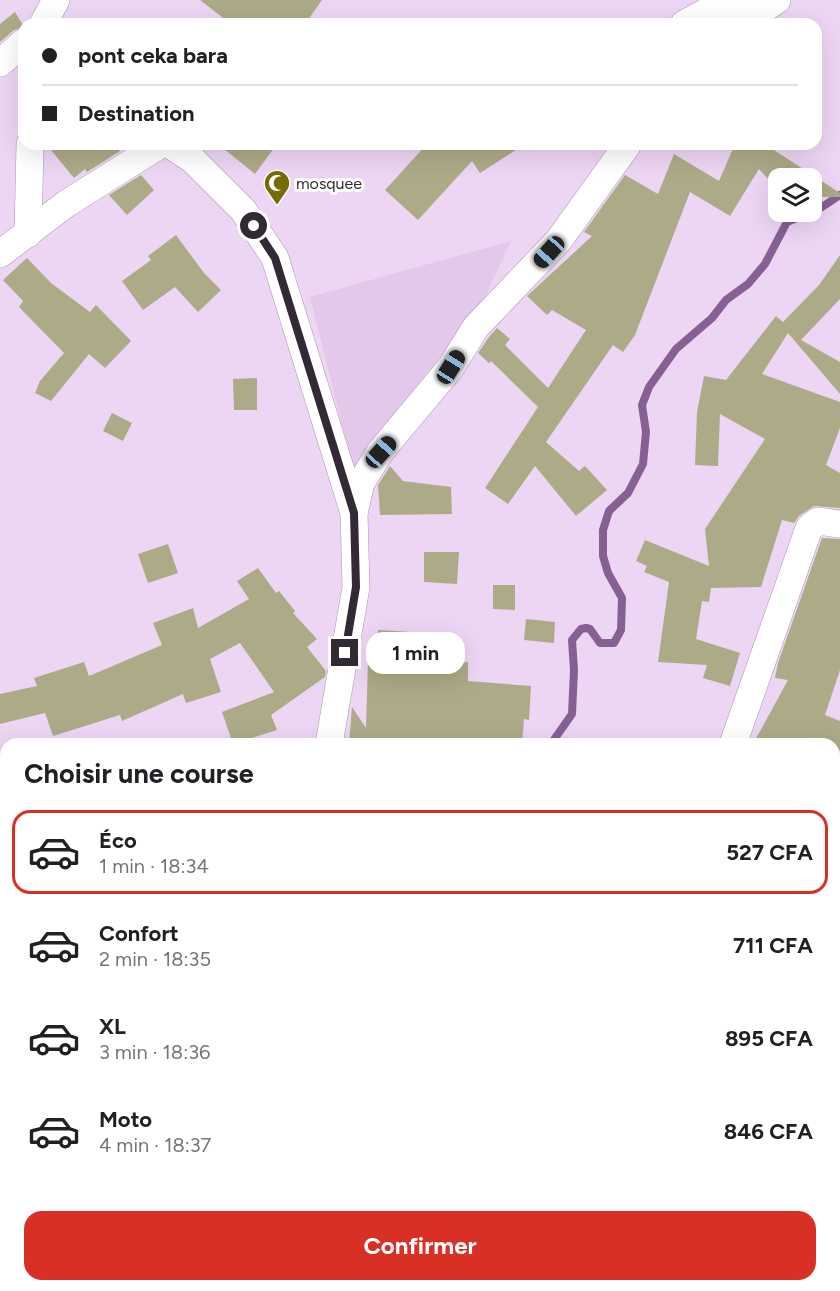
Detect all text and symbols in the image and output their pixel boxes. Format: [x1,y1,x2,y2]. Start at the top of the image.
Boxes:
text: pont ceka bara [78,42,228,69]
text: Destination [78,100,195,127]
mosque icon: mosquee [262,168,292,206]
map controls [768,168,822,222]
button: layers [768,168,822,222]
place label: mosquee [296,174,362,193]
route start [240,212,267,239]
car [530,233,568,271]
car [434,347,468,387]
car [362,433,400,471]
callout: 1 min [366,632,465,674]
route end [331,639,358,666]
text: 1 min [392,641,439,665]
text: Choisir une course [24,757,254,790]
icon: car [27,825,81,879]
text: Éco [99,827,137,854]
text: 527 CFA [726,839,813,866]
text: 1 min · 18:34 [99,854,209,878]
icon: car [27,918,81,972]
text: Confort [99,920,179,947]
text: 711 CFA [733,932,813,959]
text: 2 min · 18:35 [99,947,211,971]
icon: car [27,1011,81,1065]
text: XL [99,1013,126,1040]
text: 895 CFA [725,1025,813,1052]
text: 3 min · 18:36 [99,1040,210,1064]
icon: car [27,1104,81,1158]
text: Moto [99,1106,152,1133]
text: 846 CFA [724,1118,813,1145]
text: 4 min · 18:37 [99,1133,211,1157]
button: Confirmer [24,1211,816,1280]

